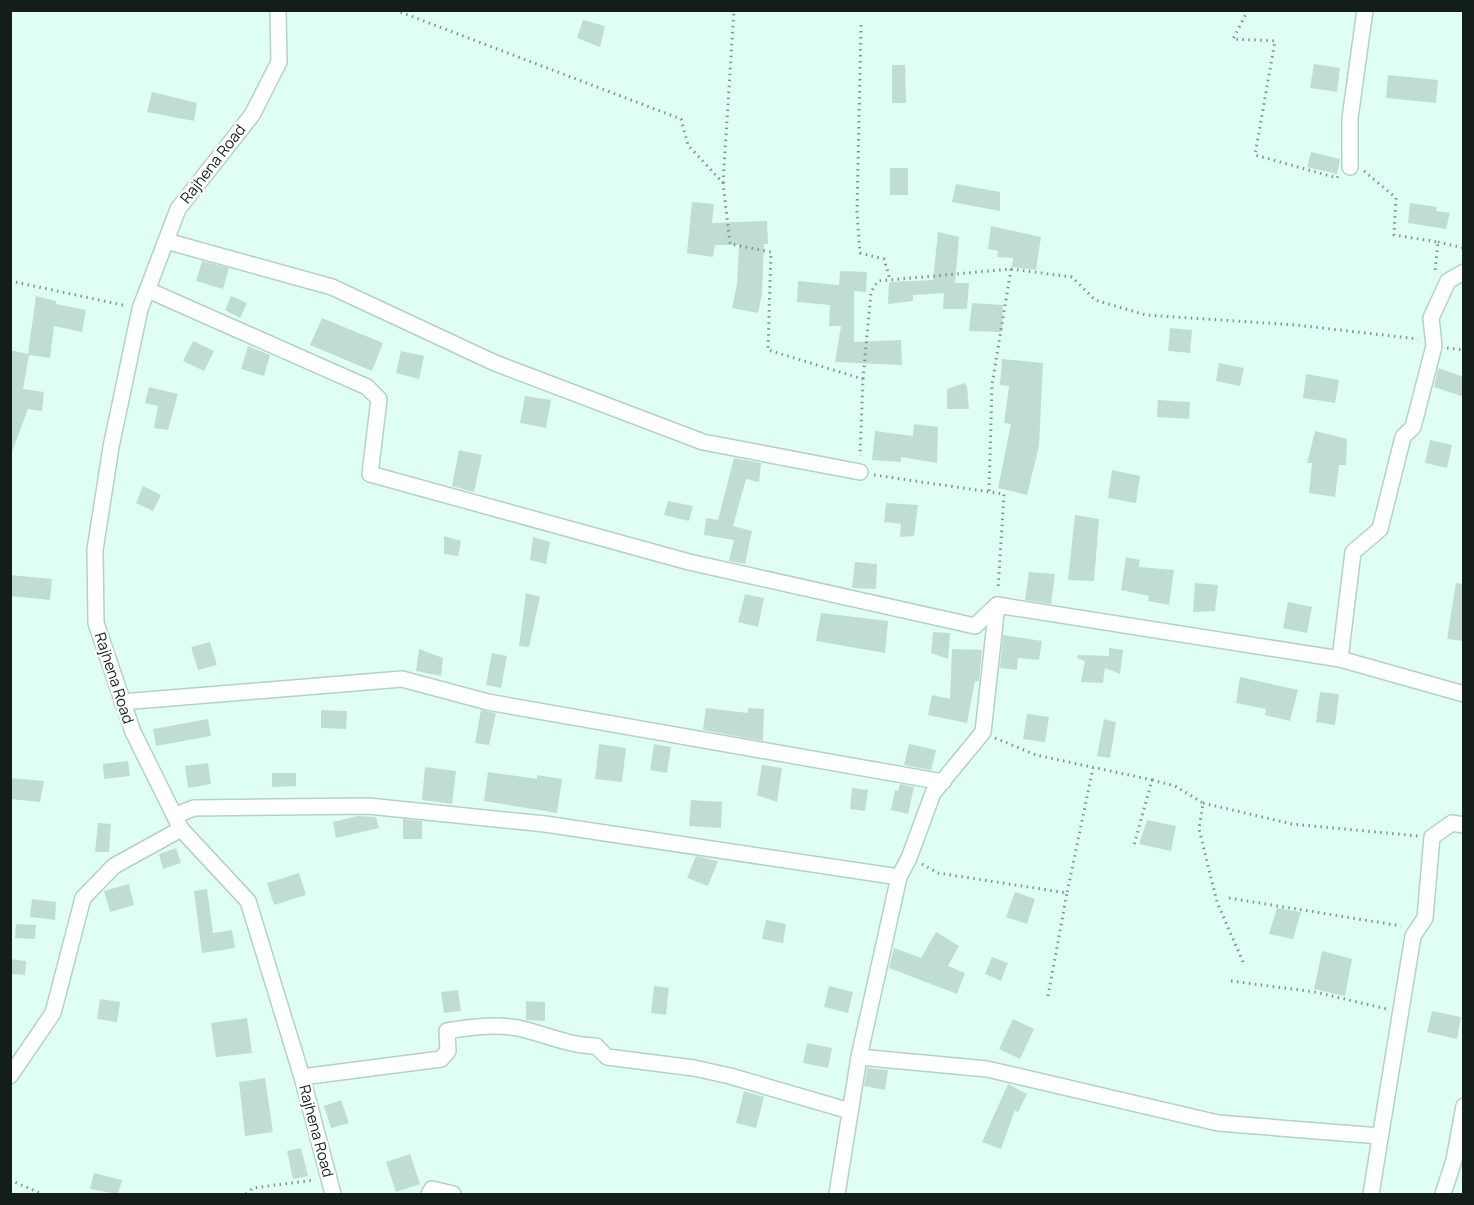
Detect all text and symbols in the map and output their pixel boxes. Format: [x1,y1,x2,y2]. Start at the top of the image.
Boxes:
street label: Rajhena Road [175,120,250,208]
street label: Rajhena Road [90,630,139,726]
street label: Rajhena Road [294,1082,339,1179]

